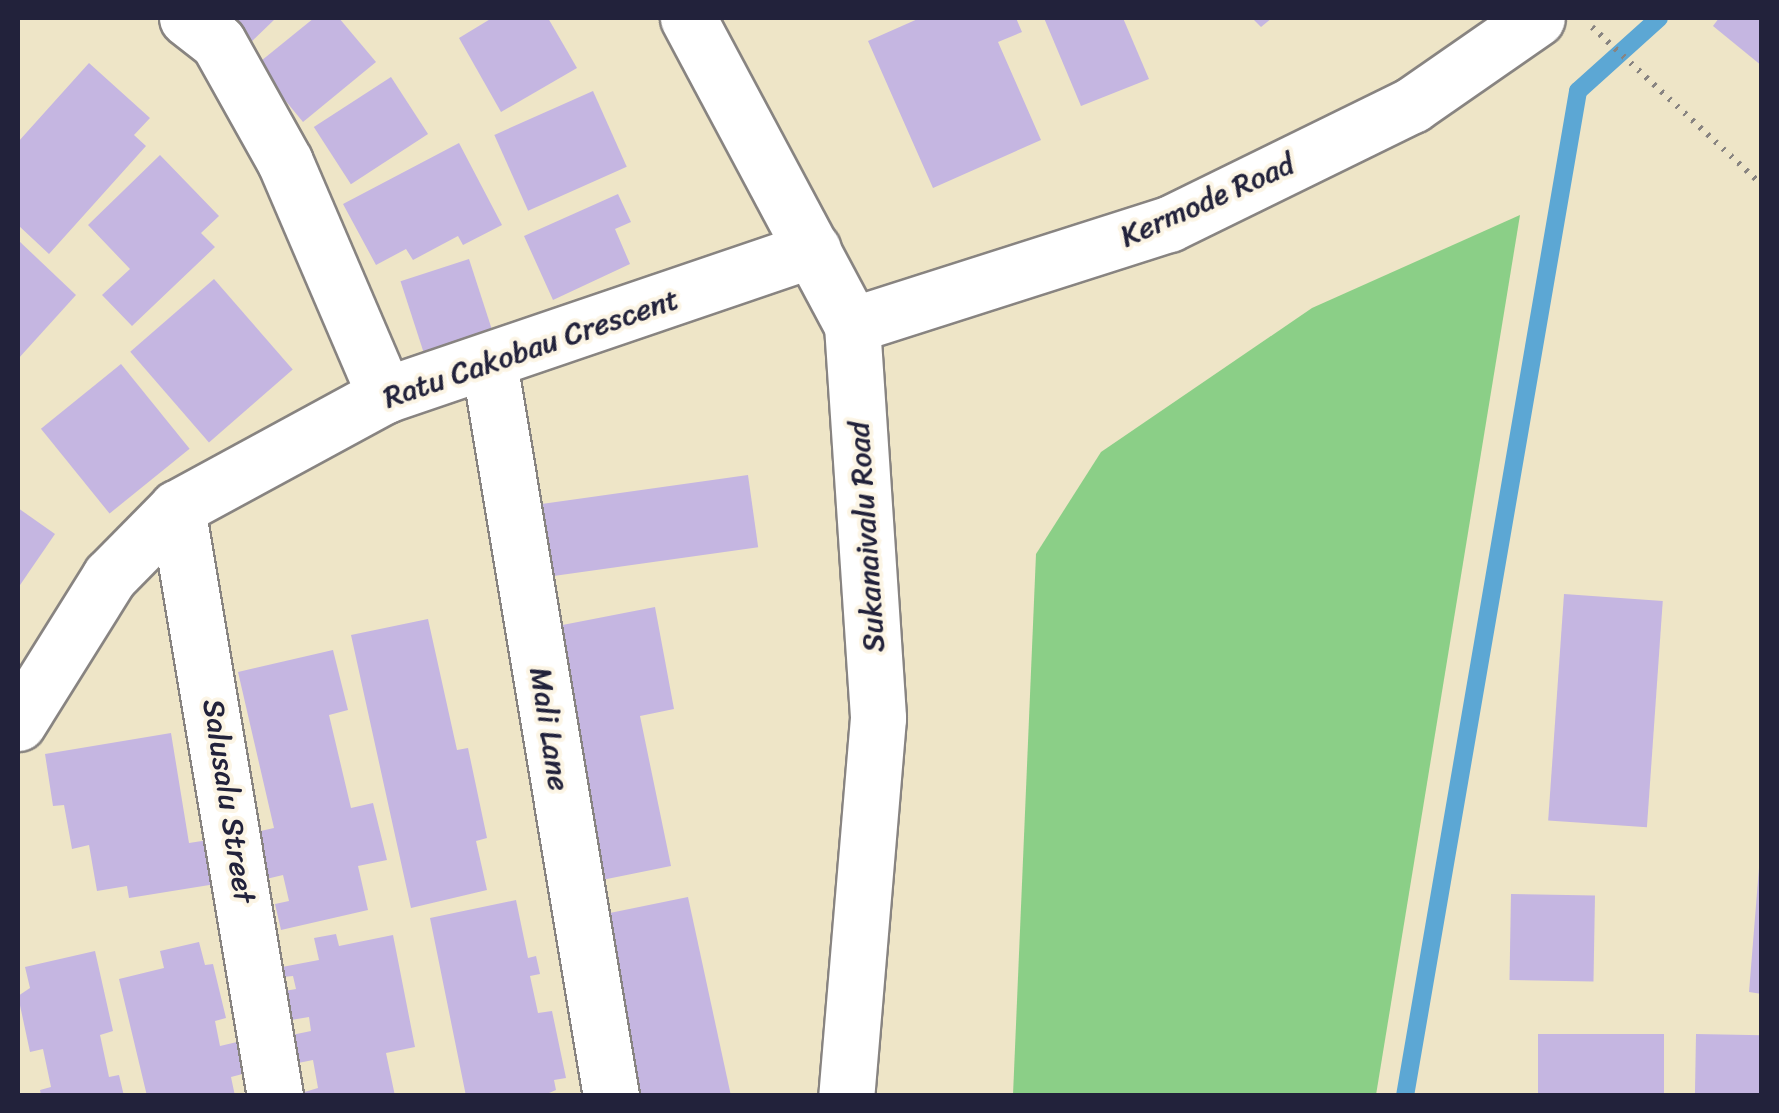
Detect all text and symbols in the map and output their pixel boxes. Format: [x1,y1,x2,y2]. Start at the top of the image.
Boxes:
street label: Kermode Road [1114,146,1300,254]
street label: Ratu Cakobau Crescent [379,281,683,415]
street label: Sukanaivalu Road [840,420,892,654]
street label: Mali Lane [522,665,578,793]
street label: Salusalu Street [195,696,263,906]

